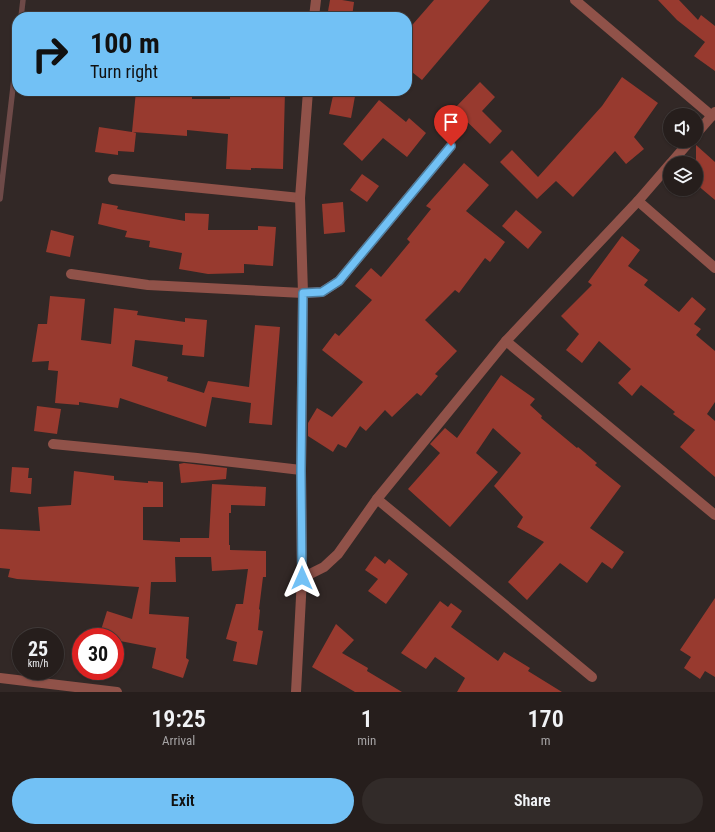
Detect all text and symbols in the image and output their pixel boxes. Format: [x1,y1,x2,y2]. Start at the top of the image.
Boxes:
text: 100 m [90,27,160,60]
icon: right [24,28,76,80]
text: Turn right [90,61,158,82]
pin [434,105,468,146]
map controls [663,108,703,196]
button: sound [663,108,703,148]
icon: arrive [440,111,462,133]
button: layers [663,156,703,196]
position arrow [281,557,323,599]
speed limit sign: 30 [72,628,124,680]
text: 25 [28,637,48,661]
text: km/h [28,658,48,669]
text: 19:25 [151,705,206,733]
text: 1 [361,705,373,733]
text: 170 [528,705,564,733]
text: Arrival [162,733,195,748]
text: min [357,733,376,748]
text: m [541,733,551,748]
button: Exit [12,778,354,824]
button: Share [362,778,703,824]

